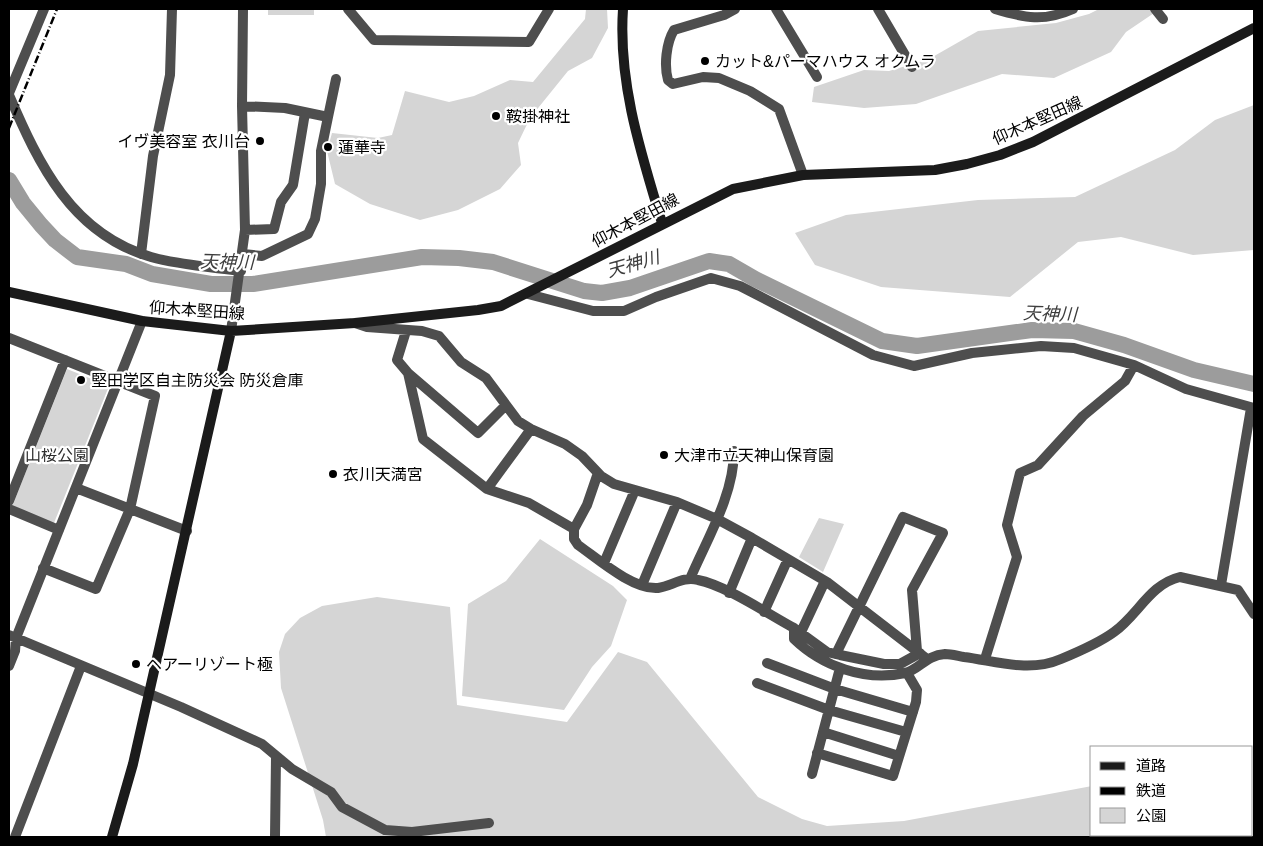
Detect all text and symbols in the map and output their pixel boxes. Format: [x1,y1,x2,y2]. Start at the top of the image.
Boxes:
place label: カット&パーマハウス オクムラ [715,53,936,70]
marker: カット&パーマハウス オクムラ [699,55,711,67]
street label: 仰木本堅田線 [990,93,1085,148]
place label: 鞍掛神社 [506,108,570,125]
marker: 鞍掛神社 [490,110,502,122]
place label: イヴ美容室 衣川台 [118,133,250,150]
marker: イヴ美容室 衣川台 [254,135,266,147]
place label: 蓮華寺 [338,139,386,156]
marker: 蓮華寺 [322,141,334,153]
street label: 仰木本堅田線 [589,190,682,250]
water label: 天神川 [604,246,664,281]
water label: 天神川 [200,252,256,273]
street label: 仰木本堅田線 [148,299,245,322]
water label: 天神川 [1023,303,1079,325]
place label: 堅田学区自主防災会 防災倉庫 [91,372,303,389]
marker: 堅田学区自主防災会 防災倉庫 [75,374,87,386]
park label: 山桜公園 [25,447,89,464]
place label: 大津市立天神山保育園 [674,447,834,464]
marker: 大津市立天神山保育園 [658,449,670,461]
place label: 衣川天満宮 [343,466,423,483]
marker: 衣川天満宮 [327,468,339,480]
place label: ヘアーリゾート極 [146,656,273,673]
marker: ヘアーリゾート極 [130,658,142,670]
legend [1090,746,1253,836]
text: 道路 [1136,757,1166,774]
text: 鉄道 [1136,782,1166,799]
text: 公園 [1136,807,1166,824]

